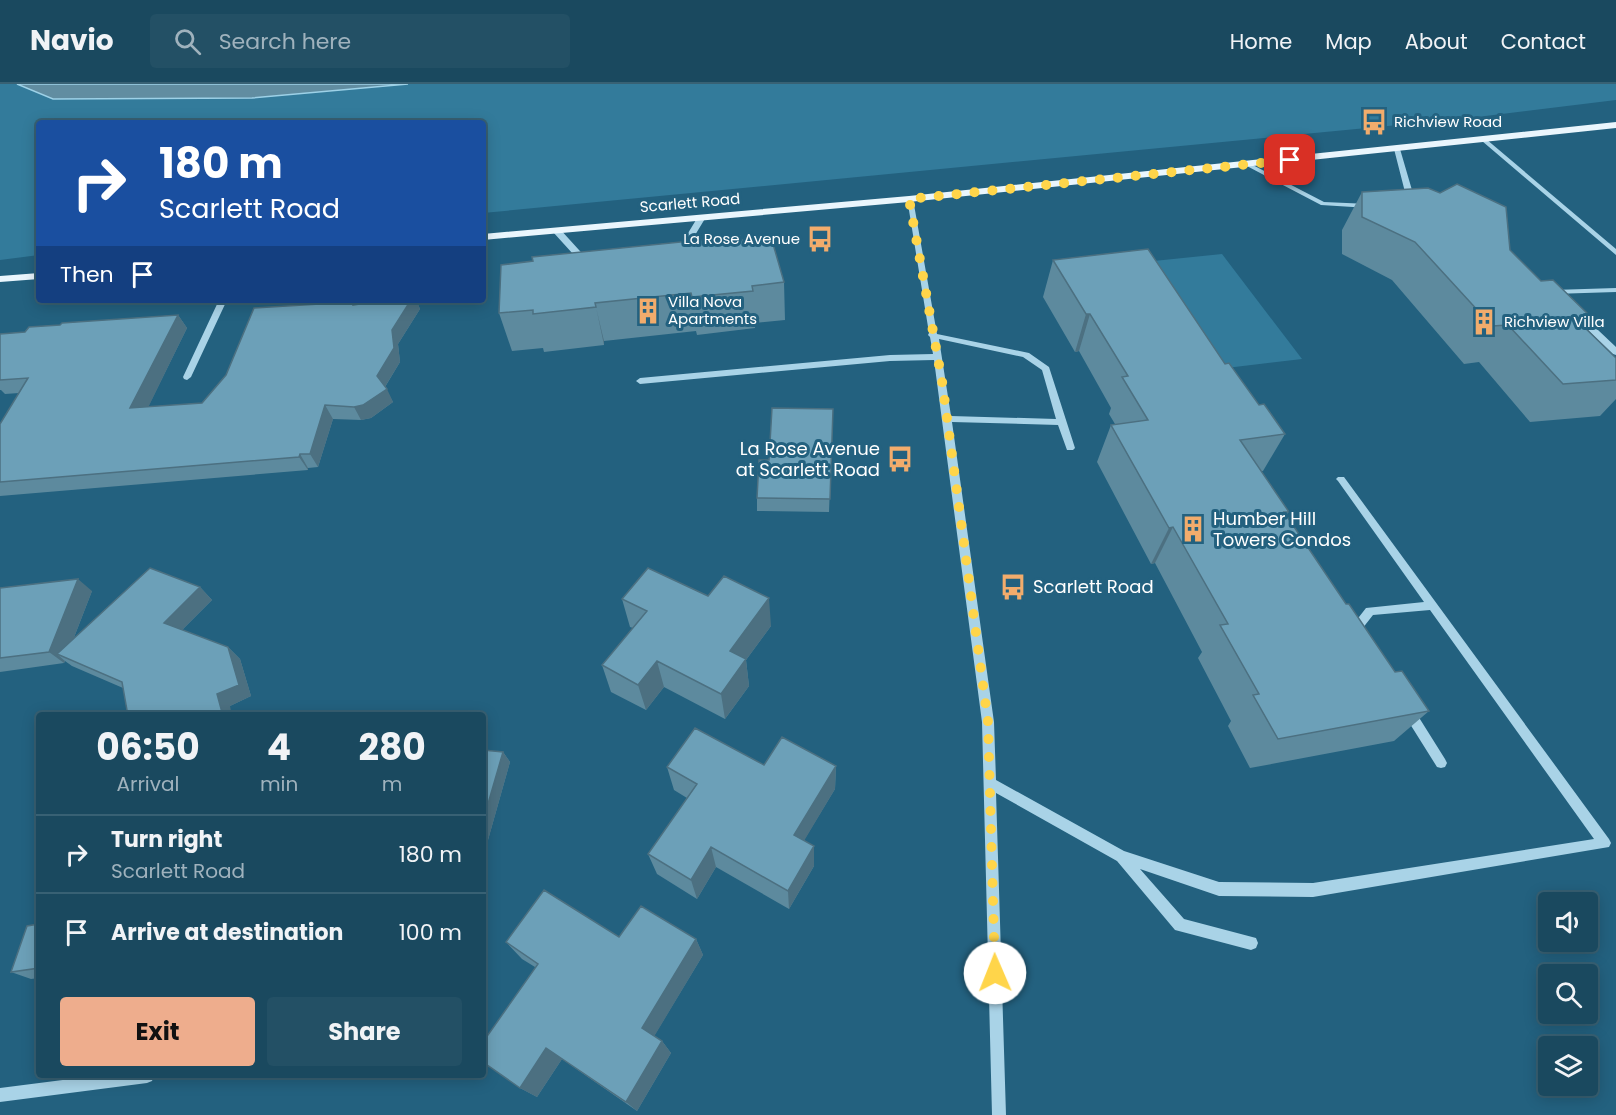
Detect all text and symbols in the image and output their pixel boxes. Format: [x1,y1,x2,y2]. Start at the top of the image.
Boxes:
search box [150,14,570,68]
text: Navio [30,21,114,60]
icon: search [171,25,204,58]
text: Search here [219,26,351,57]
text: Home [1230,27,1292,56]
text: Map [1325,27,1372,56]
text: About [1405,27,1468,56]
text: Contact [1501,27,1586,56]
bus stop icon: Richview Road [1359,107,1389,137]
place label: Richview Road [1394,111,1502,132]
text: 180 m [159,134,283,193]
pin [1264,134,1315,185]
icon: arrive [1273,143,1306,176]
icon: right [60,144,138,222]
street label: Scarlett Road [639,188,741,217]
text: Scarlett Road [159,190,340,227]
bus stop icon: La Rose Avenue [805,224,835,254]
place label: La Rose Avenue [683,228,800,249]
icon: arrive [126,258,159,291]
text: Then [60,259,114,290]
place label: Villa Nova Apartments [668,291,757,329]
building icon: Villa Nova Apartments [633,296,663,326]
building icon: Richview Villa [1469,307,1499,337]
place label: Richview Villa [1504,311,1605,332]
place label: La Rose Avenue at Scarlett Road [736,436,880,482]
bus stop icon: La Rose Avenue at Scarlett Road [885,444,915,474]
place label: Humber Hill Towers Condos [1213,506,1351,552]
building icon: Humber Hill Towers Condos [1178,514,1208,544]
bus stop icon: Scarlett Road [998,572,1028,602]
place label: Scarlett Road [1033,574,1154,599]
text: 06:50 [96,722,200,773]
text: 4 [267,722,291,773]
text: 280 [358,722,426,773]
text: Arrival [116,770,179,798]
text: min [260,770,298,798]
text: m [382,770,402,798]
text: Turn right [111,824,222,855]
icon: right [60,838,93,871]
text: 180 m [399,839,462,870]
text: Scarlett Road [111,857,245,885]
map controls [1538,892,1598,1096]
button: sound [1538,892,1598,952]
icon: arrive [60,916,93,949]
text: Arrive at destination [111,917,343,948]
text: 100 m [399,917,462,948]
position arrow [963,941,1027,1005]
button: search [1538,964,1598,1024]
button: Exit [60,997,255,1066]
button: Share [267,997,462,1066]
button: layers [1538,1036,1598,1096]

